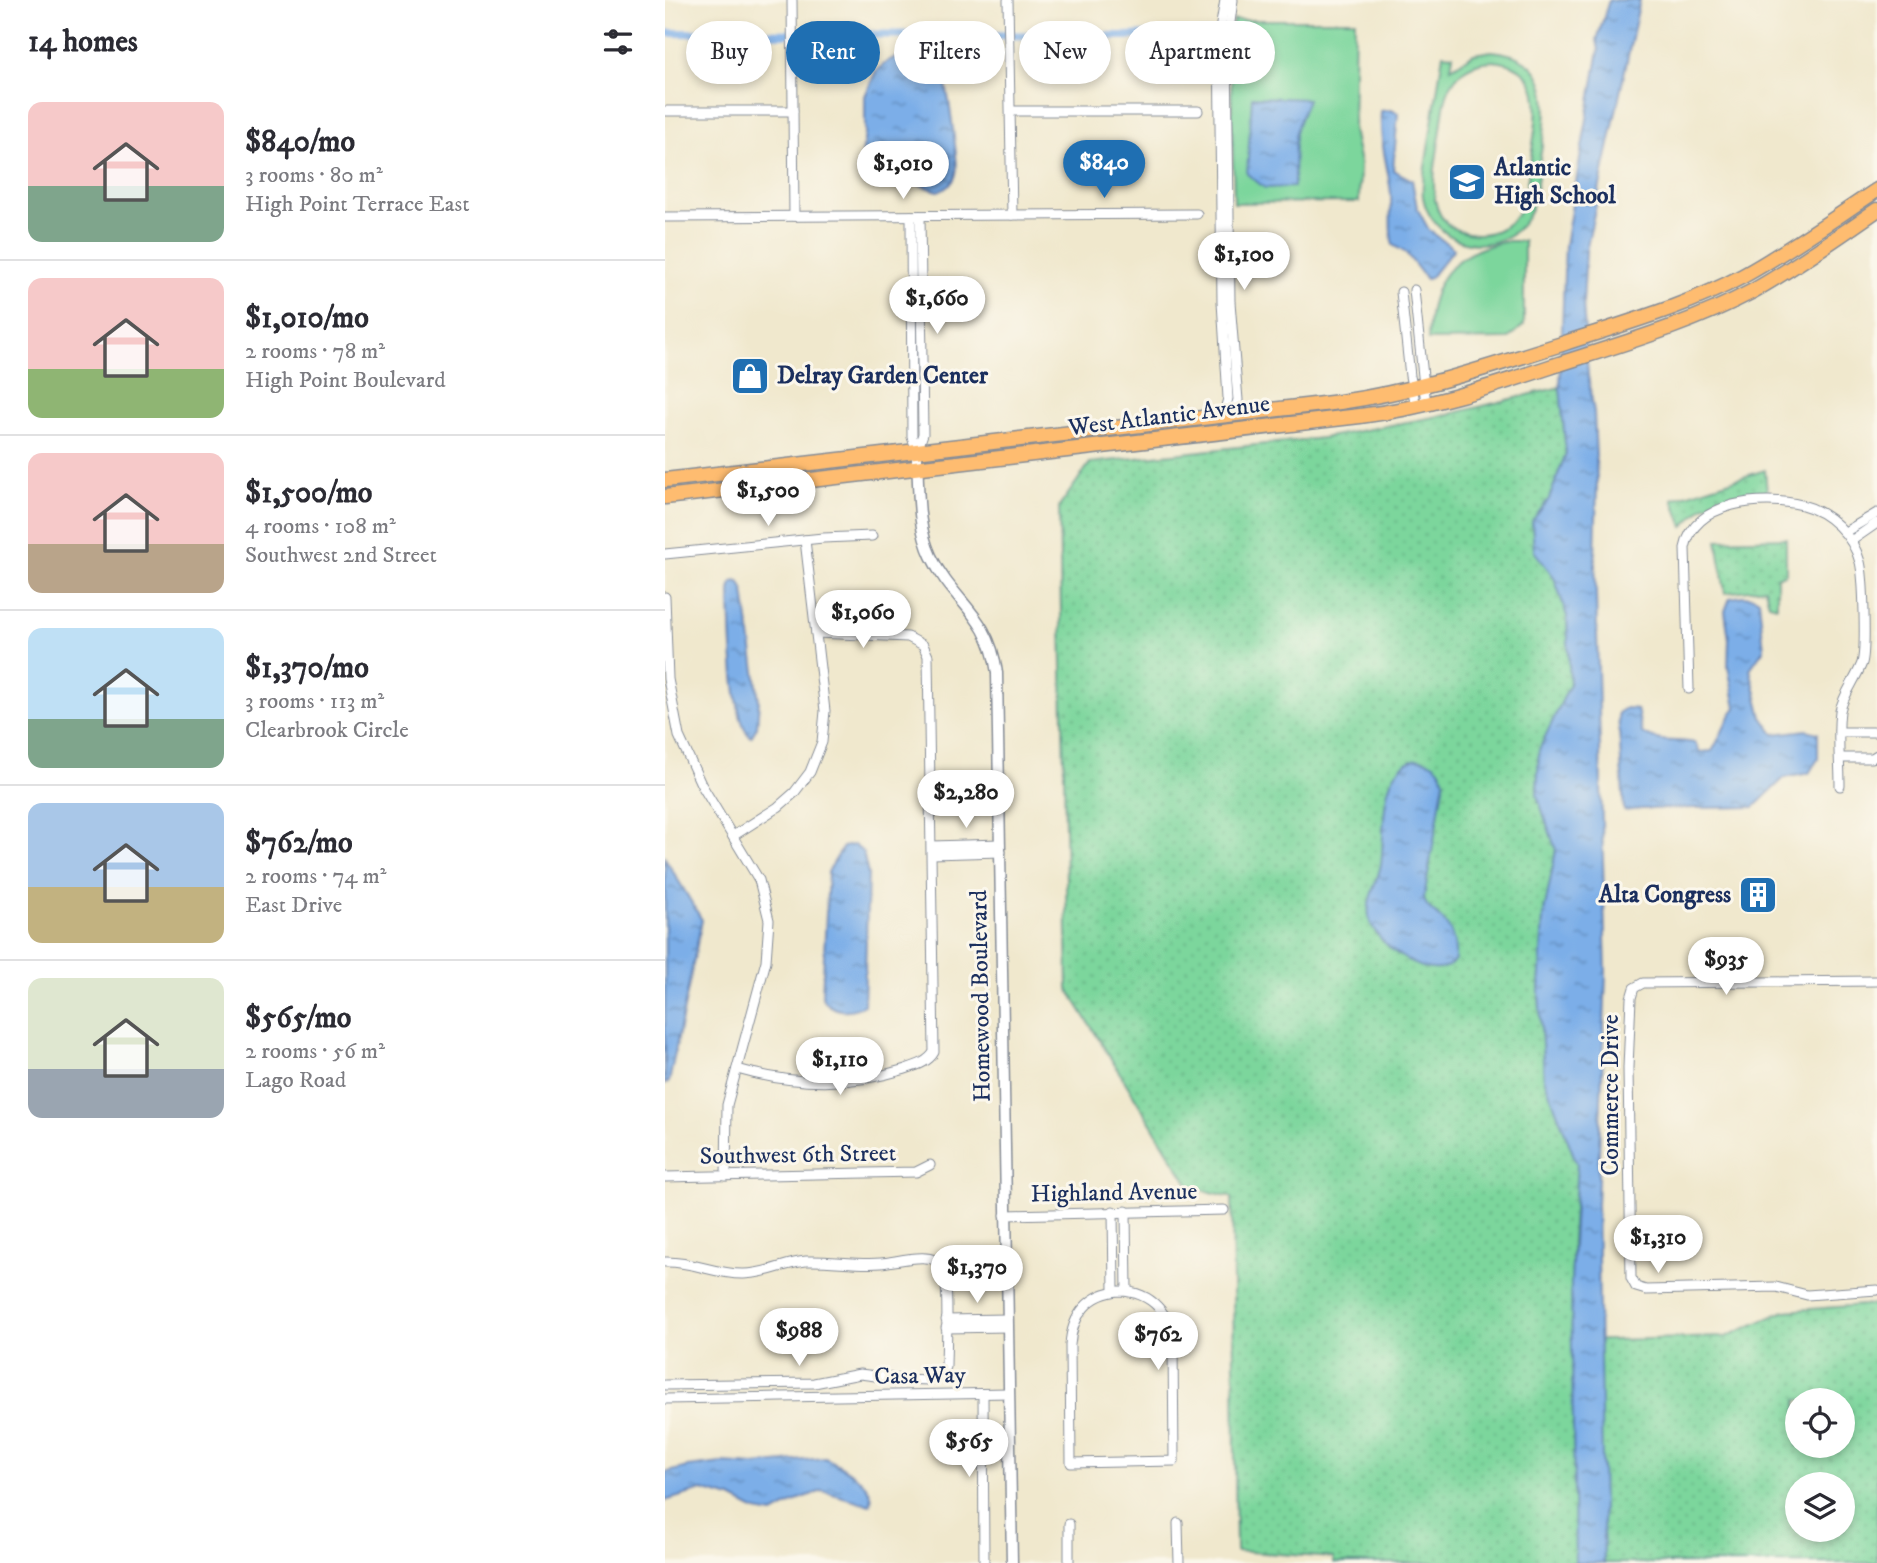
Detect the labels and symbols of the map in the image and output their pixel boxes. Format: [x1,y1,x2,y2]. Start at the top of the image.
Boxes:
pin: $840 [1063,140,1145,200]
pin: $1,010 [846,142,960,201]
place label: Atlantic High School [1493,153,1616,211]
school or university icon: Atlantic High School [1446,161,1488,203]
pin: $1,100 [1187,232,1301,292]
pin: $1,660 [880,276,994,336]
shop icon: Delray Garden Center [729,355,771,397]
place label: Delray Garden Center [777,361,989,391]
street label: West Atlantic Avenue [1065,389,1272,443]
pin: $1,500 [711,468,825,528]
pin: $1,060 [806,590,920,650]
pin: $2,280 [909,770,1023,830]
building icon: Alta Congress [1737,874,1779,916]
place label: Alta Congress [1598,880,1731,910]
street label: Homewood Boulevard [964,890,998,1102]
pin: $935 [1685,937,1767,997]
street label: Commerce Drive [1596,1014,1626,1176]
pin: $1,110 [783,1038,897,1097]
street label: Southwest 6th Street [699,1138,897,1172]
street label: Highland Avenue [1030,1177,1198,1209]
pin: $1,310 [1601,1216,1715,1275]
pin: $1,370 [920,1246,1034,1305]
pin: $988 [758,1308,840,1368]
pin: $762 [1117,1312,1199,1372]
street label: Casa Way [874,1360,967,1392]
pin: $565 [928,1420,1010,1479]

